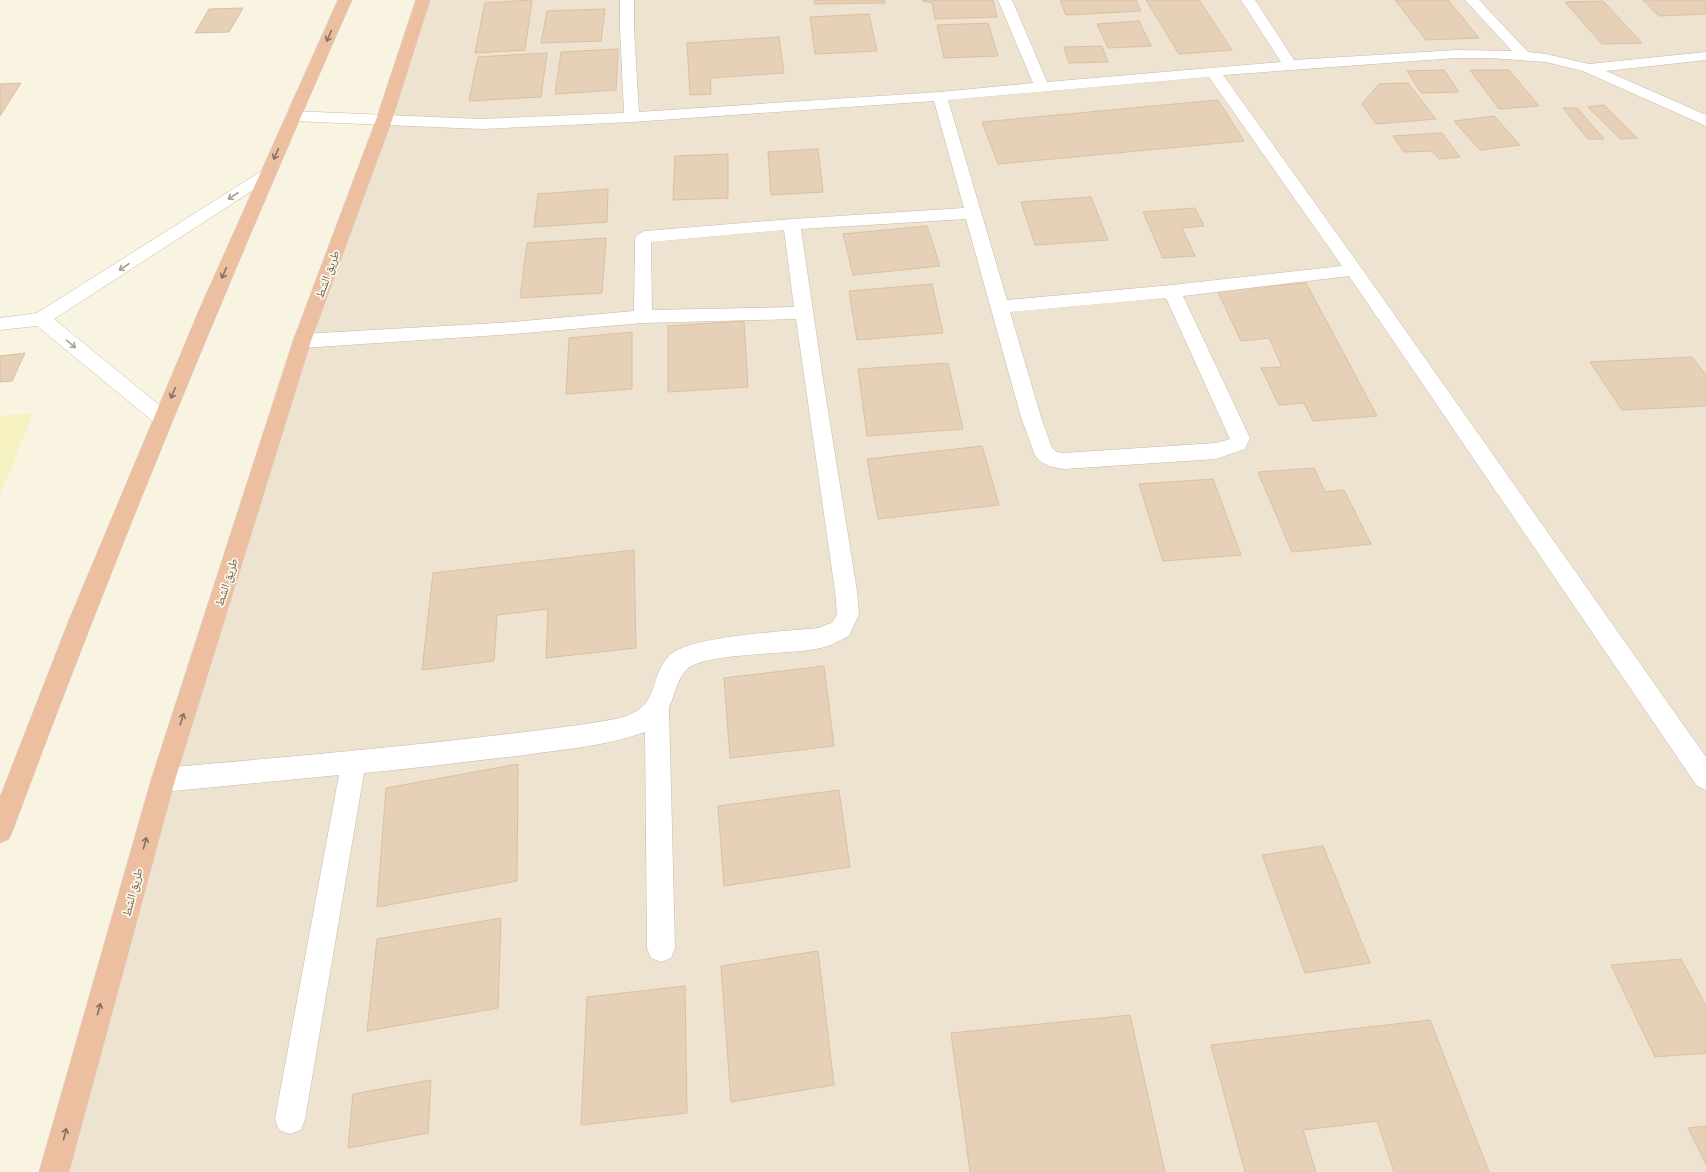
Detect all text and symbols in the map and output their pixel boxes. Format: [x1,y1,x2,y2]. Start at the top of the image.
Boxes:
one-way arrow [325,29,332,41]
one-way arrow [272,148,279,160]
one-way arrow [227,193,239,201]
street label: طريق الشط [311,248,343,300]
one-way arrow [118,263,130,271]
one-way arrow [220,267,227,279]
one-way arrow [66,340,77,349]
one-way arrow [169,386,176,398]
street label: طريق الشط [211,556,241,608]
one-way arrow [179,712,186,725]
one-way arrow [142,837,149,850]
street label: طريق الشط [118,866,146,918]
one-way arrow [96,1003,103,1016]
one-way arrow [62,1128,69,1141]

